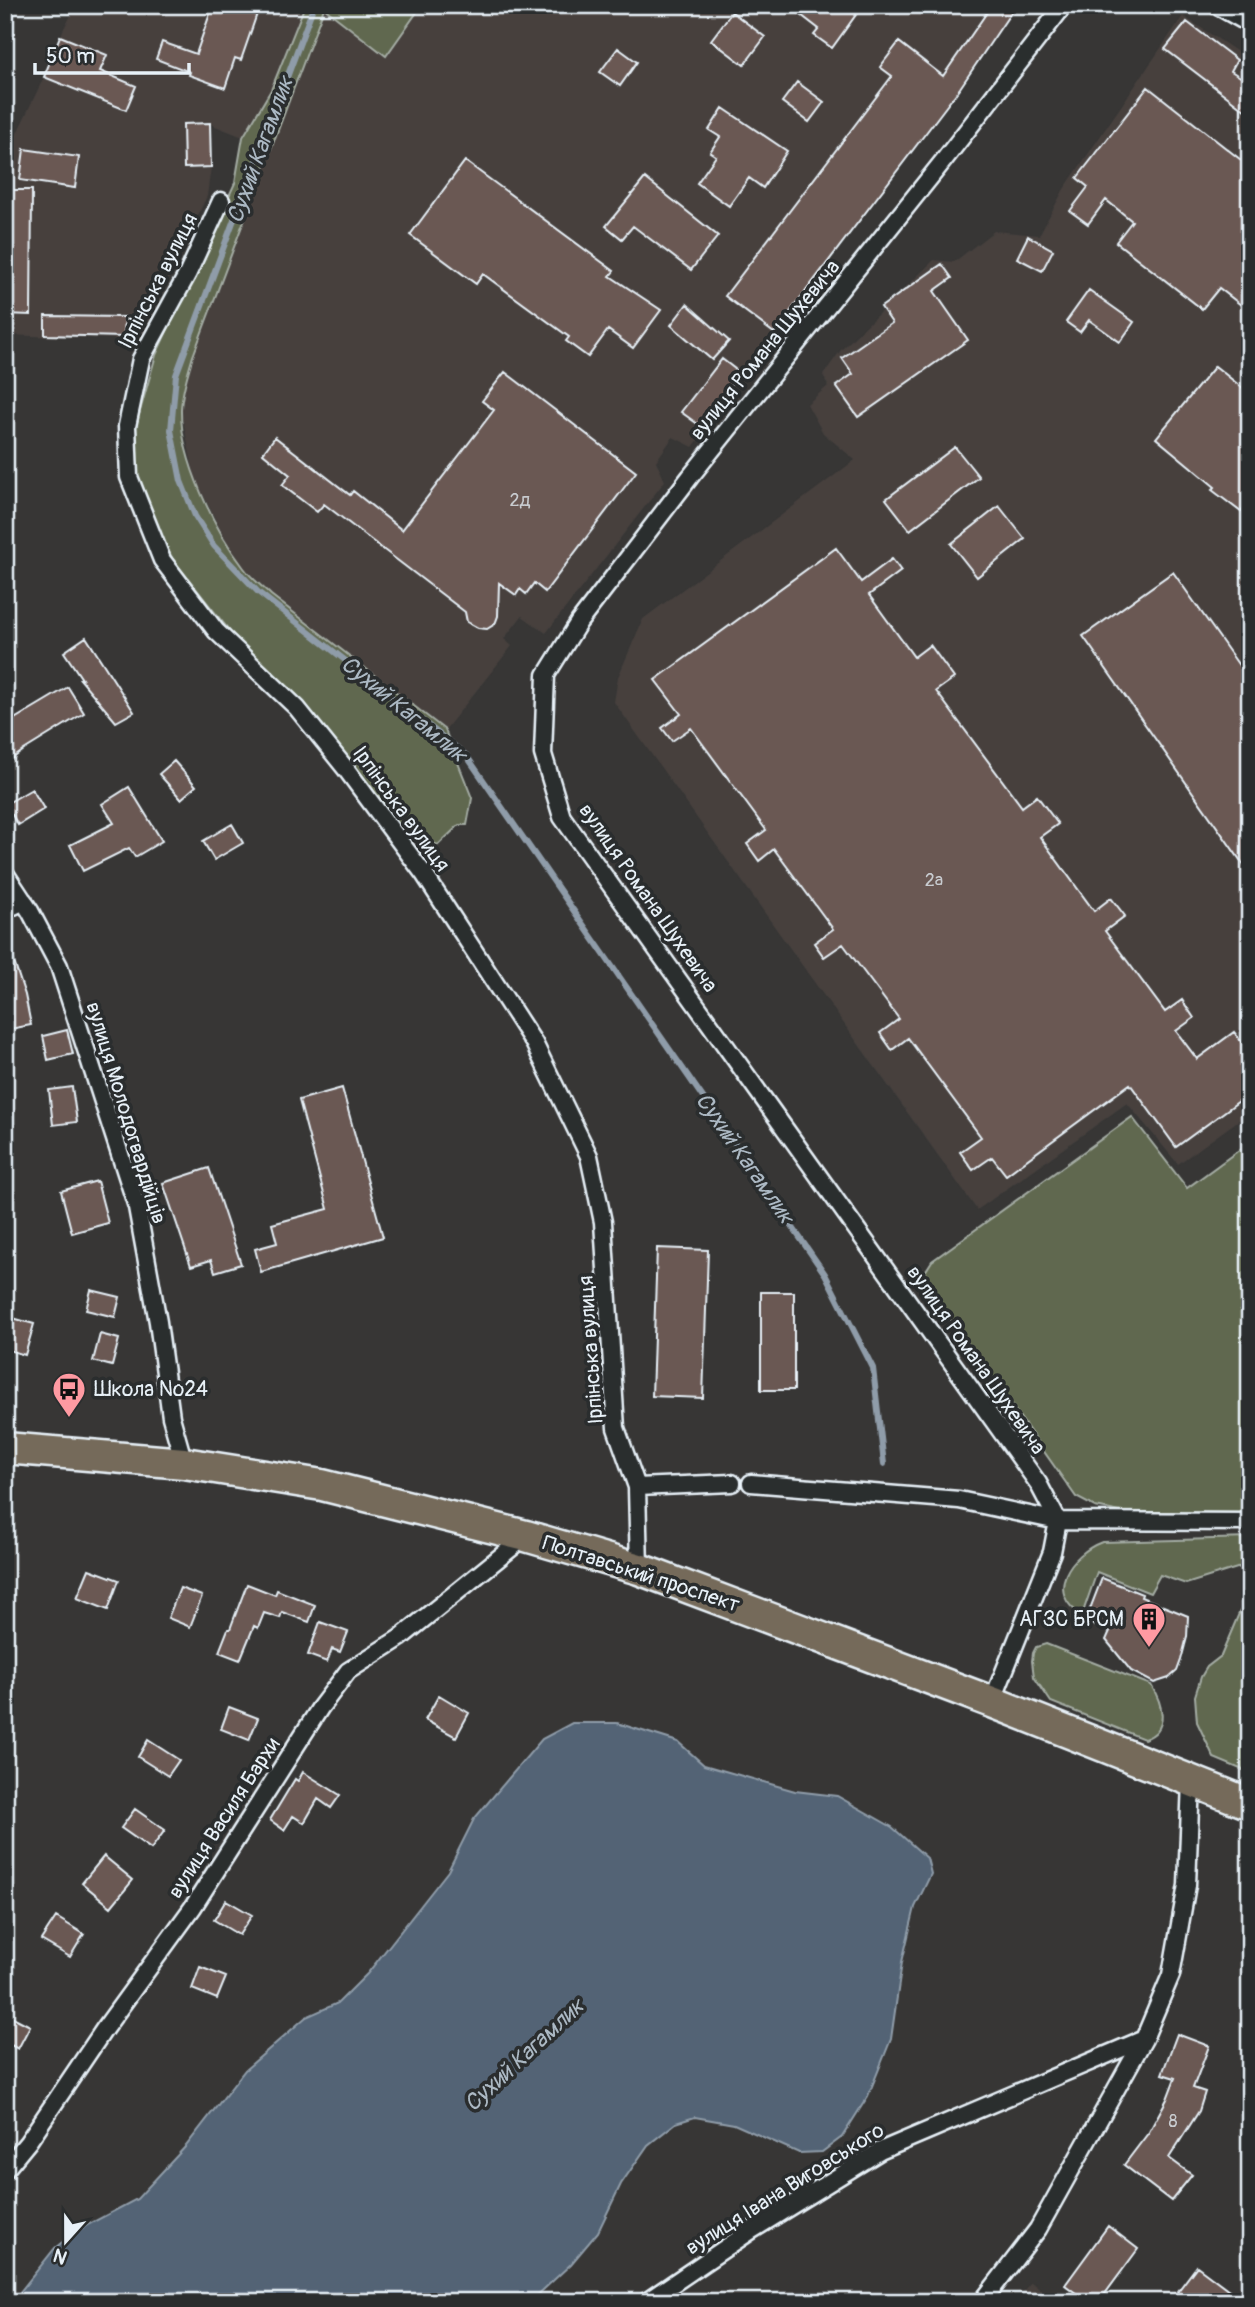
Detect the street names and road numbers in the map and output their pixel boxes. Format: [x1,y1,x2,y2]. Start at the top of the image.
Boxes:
street label: Ірпінська вулиця [112,209,204,353]
street label: вулиця Романа Шухевича [684,254,846,446]
street label: Ірпінська вулиця [346,741,456,877]
street label: вулиця Романа Шухевича [573,798,723,998]
street label: вулиця Молодогвардійців [79,999,173,1227]
street label: вулиця Романа Шухевича [901,1260,1051,1460]
street label: Ірпінська вулиця [572,1275,610,1425]
street label: Полтавський проспект [539,1529,743,1619]
street label: вулиця Василя Бархи [162,1732,286,1904]
street label: вулиця Івана Виговського [681,2117,889,2261]

